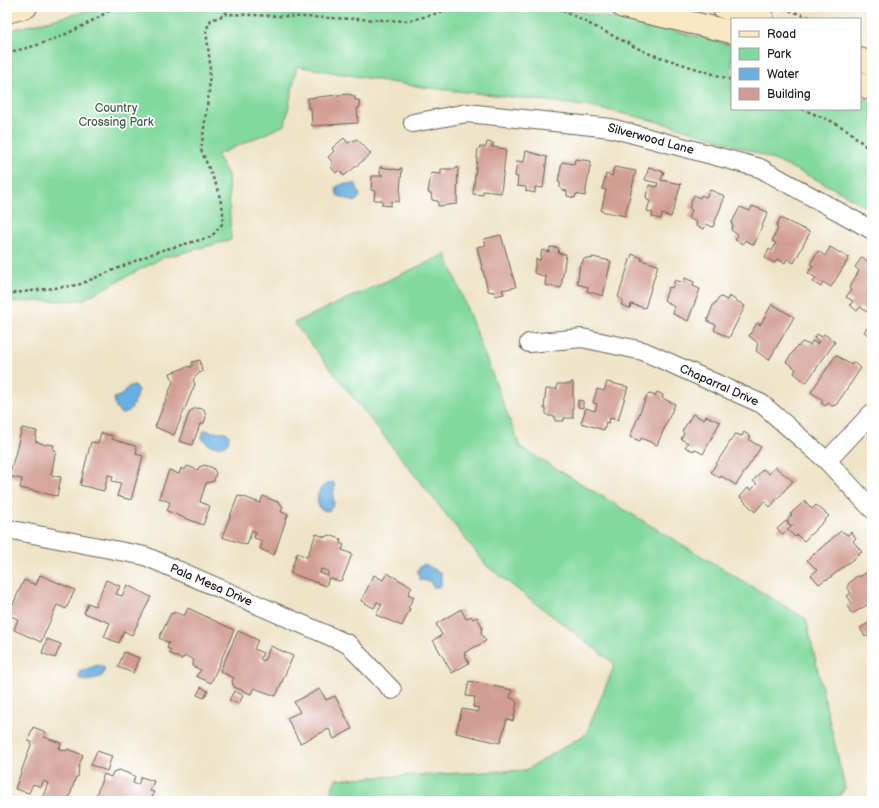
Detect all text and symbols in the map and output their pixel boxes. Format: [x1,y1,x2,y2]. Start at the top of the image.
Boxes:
legend [731,18,861,110]
text: Road [767,27,796,42]
text: Park [767,47,791,62]
text: Water [767,67,799,82]
text: Building [767,87,811,102]
park label: Country Crossing Park [78,101,154,130]
street label: Silverwood Lane [606,120,696,157]
street label: Chaparral Drive [677,361,761,409]
street label: Pala Mesa Drive [168,560,255,609]

